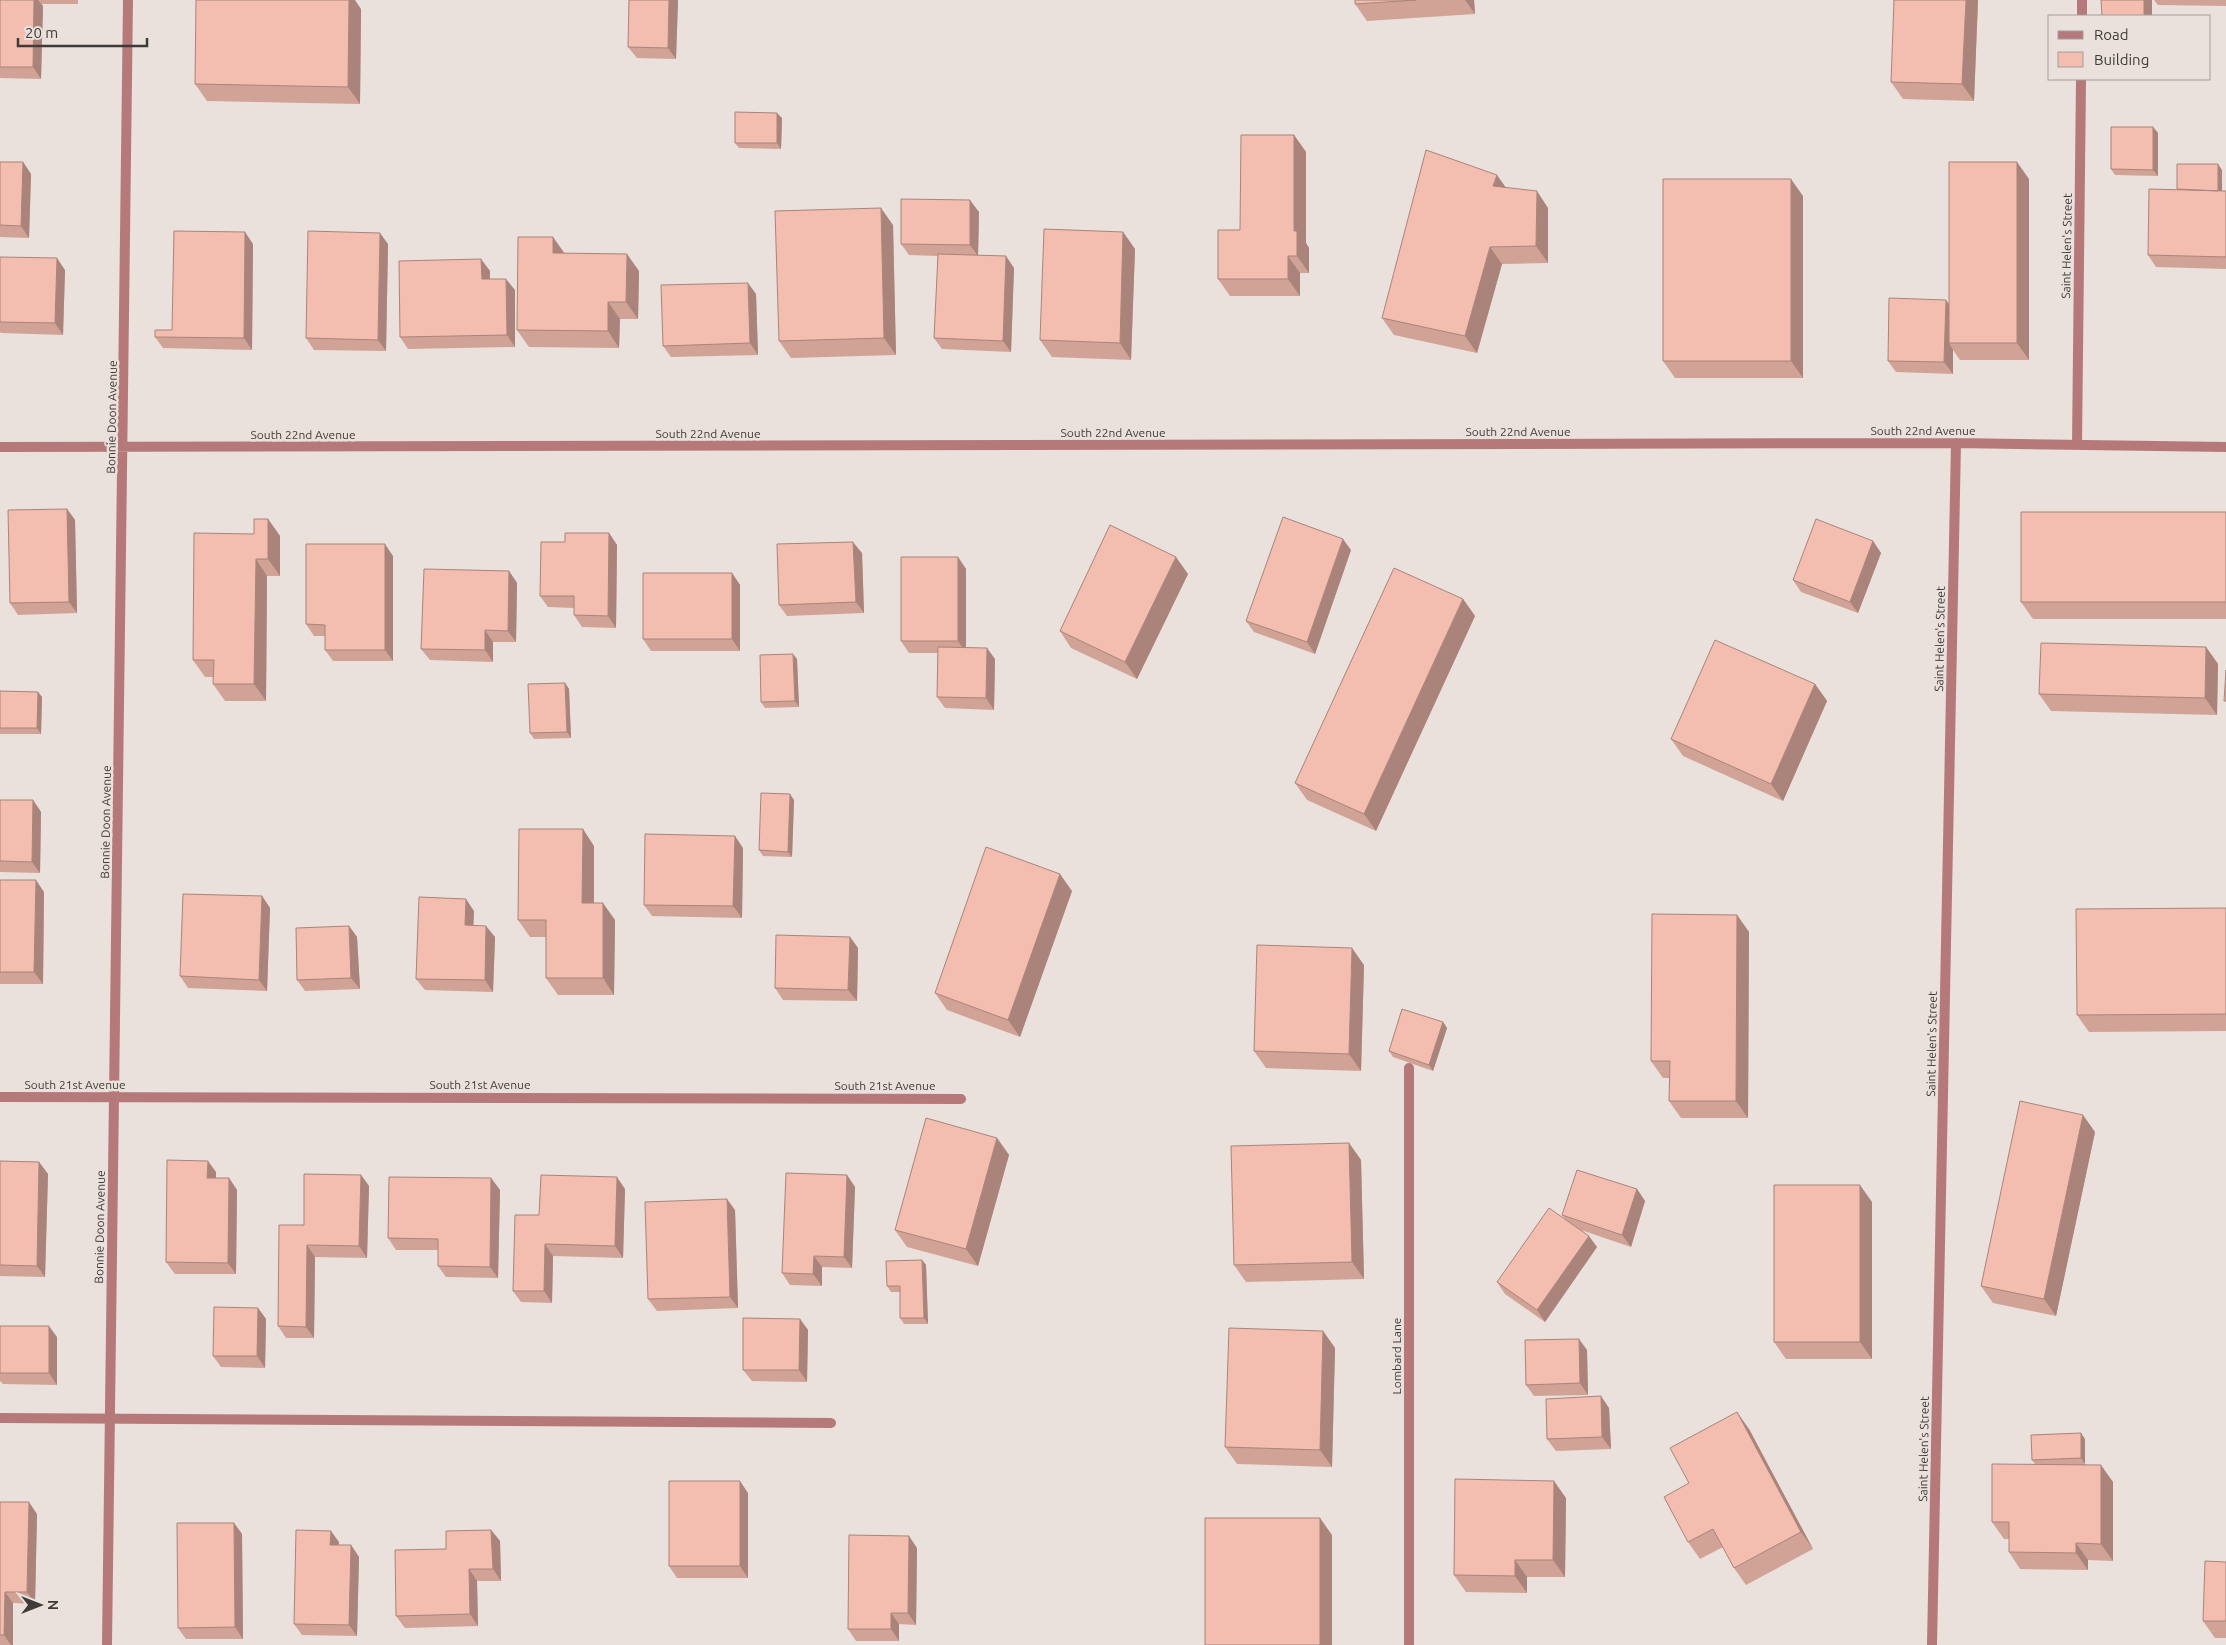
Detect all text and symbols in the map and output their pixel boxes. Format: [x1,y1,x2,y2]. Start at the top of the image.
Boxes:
scale bar [18,15,146,47]
legend [2048,15,2211,80]
text: 20 m [25,24,58,41]
text: Road [2094,26,2129,43]
text: Building [2094,51,2149,68]
street label: Saint Helen's Street [2059,193,2074,299]
street label: Bonnie Doon Avenue [104,360,119,474]
street label: South 22nd Avenue [1870,424,1976,437]
street label: South 22nd Avenue [1465,425,1571,438]
street label: South 22nd Avenue [1060,426,1166,439]
street label: South 22nd Avenue [655,427,761,440]
street label: South 22nd Avenue [250,428,356,441]
street label: Saint Helen's Street [1932,586,1947,692]
street label: Bonnie Doon Avenue [98,765,113,879]
street label: Saint Helen's Street [1924,991,1939,1097]
street label: South 21st Avenue [24,1078,126,1091]
street label: South 21st Avenue [429,1078,531,1091]
street label: South 21st Avenue [834,1079,936,1092]
street label: Bonnie Doon Avenue [92,1170,107,1284]
street label: Lombard Lane [1390,1318,1403,1394]
street label: Saint Helen's Street [1916,1396,1931,1502]
north arrow [15,1580,65,1630]
text: N [45,1600,61,1610]

